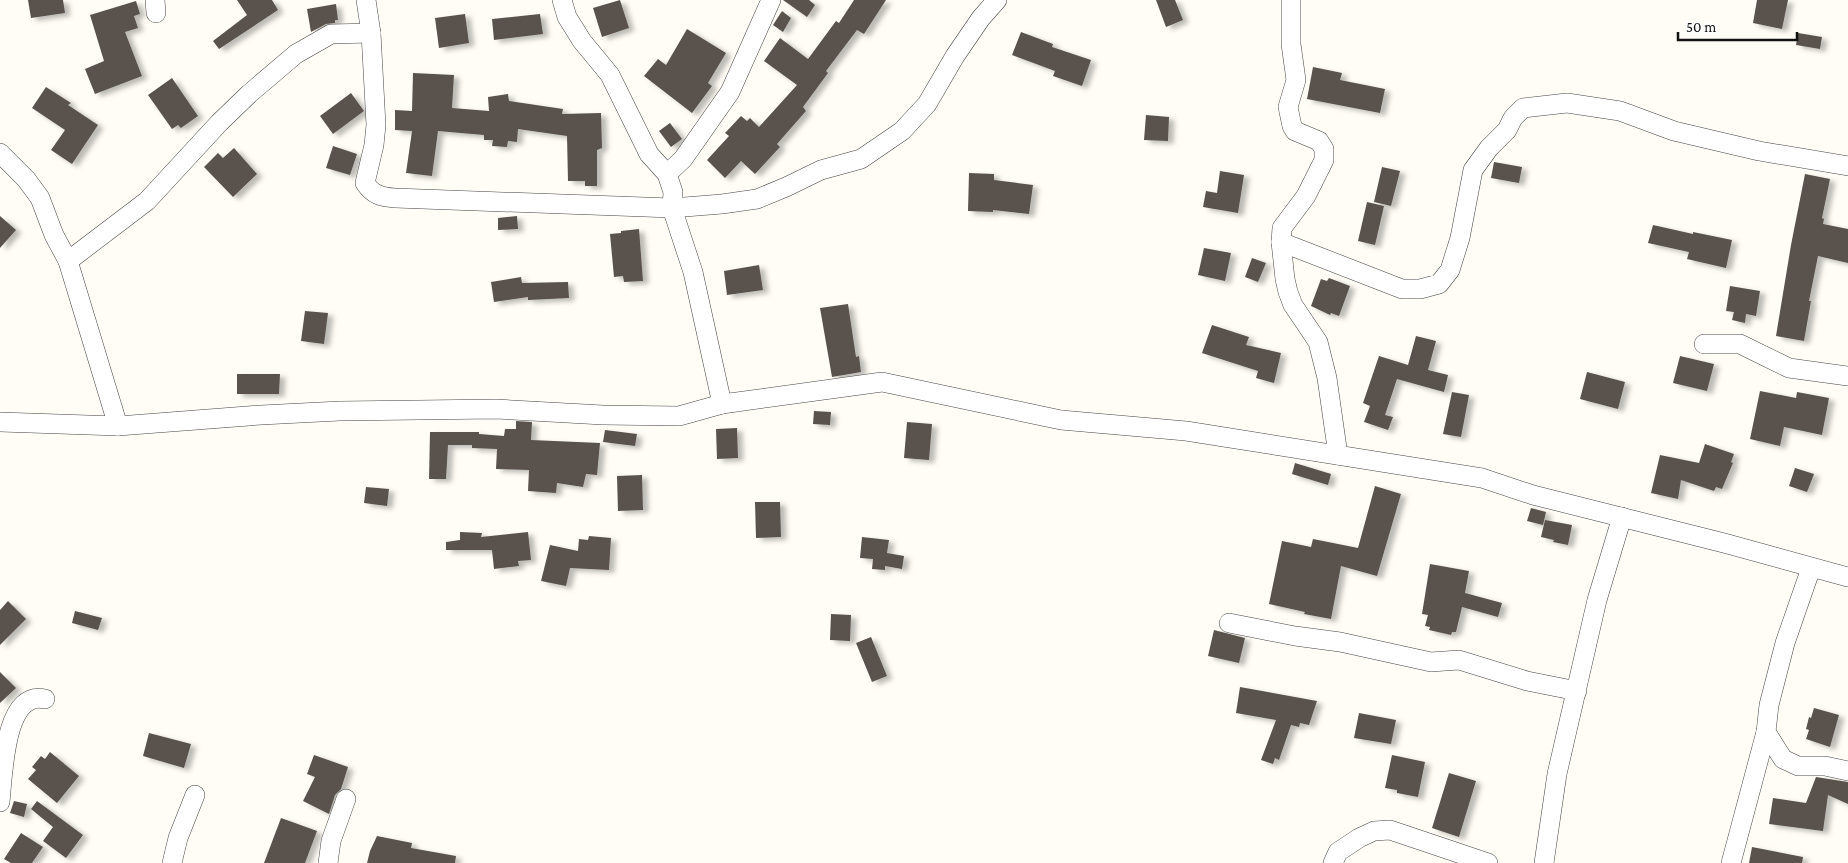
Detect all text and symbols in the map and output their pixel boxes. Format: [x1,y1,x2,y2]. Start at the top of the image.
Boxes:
scale bar [1678,10,1797,42]
text: 50 m [1686,19,1716,35]

